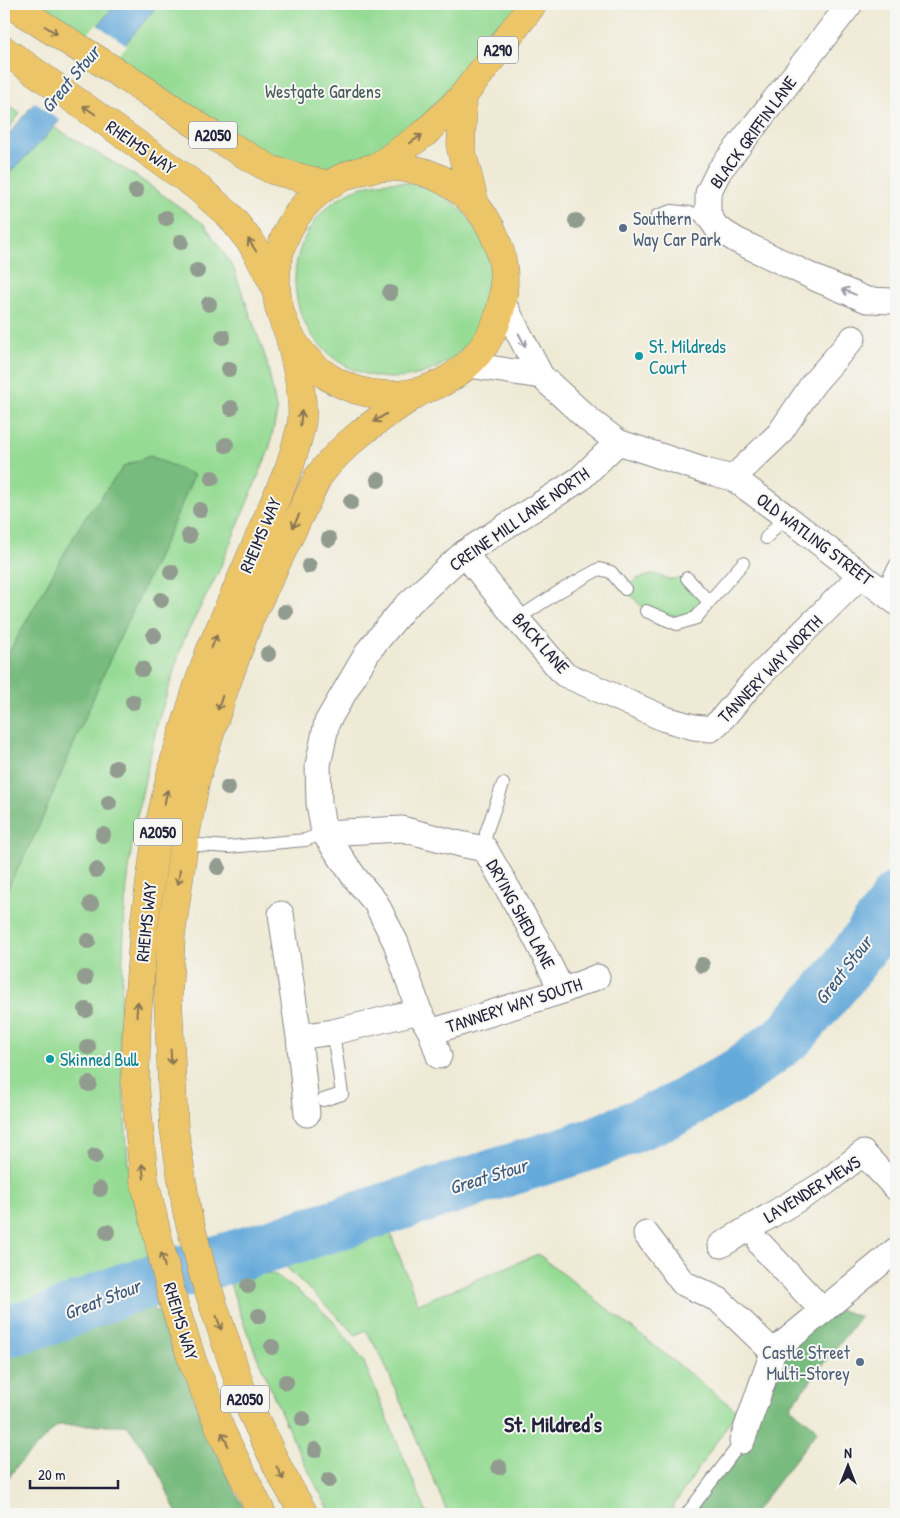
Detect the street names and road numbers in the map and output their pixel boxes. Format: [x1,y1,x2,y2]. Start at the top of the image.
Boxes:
road number: A290 [478,36,518,64]
street label: BLACK GRIFFIN LANE [704,71,802,193]
street label: RHEIMS WAY [101,114,181,180]
road number: A2050 [189,122,237,148]
street label: CREINE MILL LANE NORTH [444,461,594,577]
street label: OLD WATLING STREET [752,487,879,592]
street label: RHEIMS WAY [233,493,287,577]
street label: BACK LANE [507,607,575,679]
street label: TANNERY WAY NORTH [712,610,828,728]
road number: A2050 [134,819,182,846]
street label: DRYING SHED LANE [481,855,561,973]
street label: RHEIMS WAY [129,881,163,963]
street label: TANNERY WAY SOUTH [443,971,585,1039]
street label: LAVENDER MEWS [759,1149,865,1229]
street label: RHEIMS WAY [157,1279,205,1363]
road number: A2050 [221,1386,269,1412]

